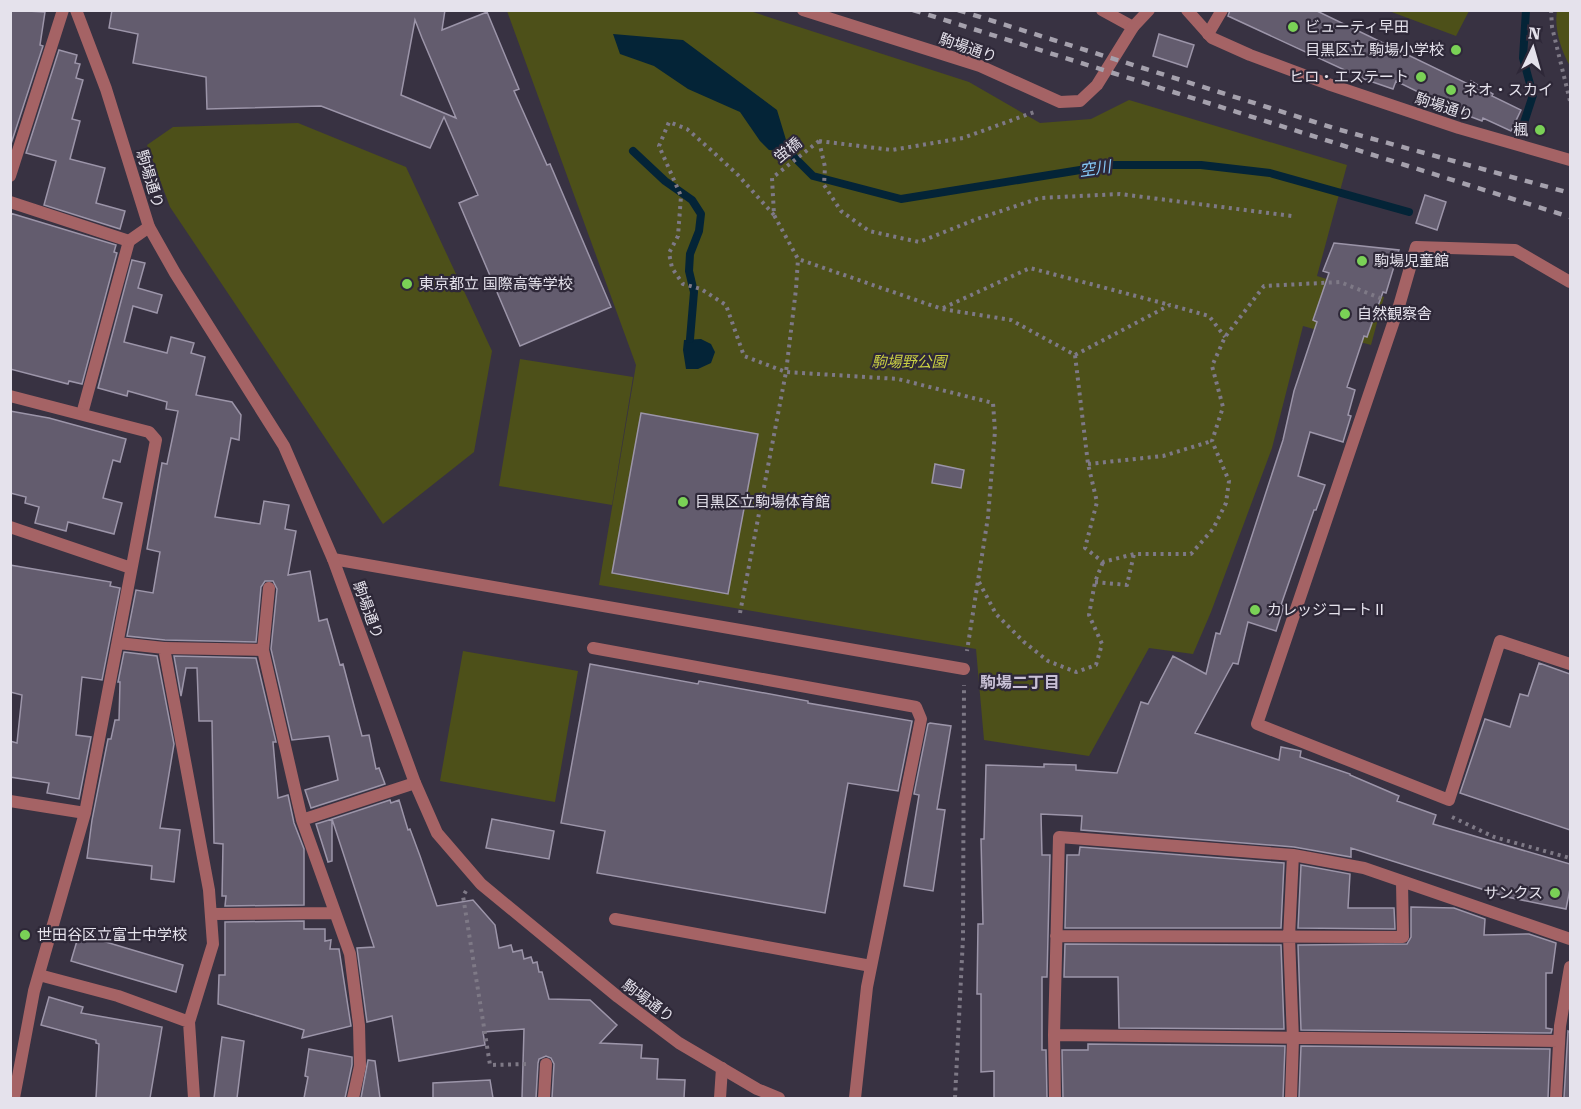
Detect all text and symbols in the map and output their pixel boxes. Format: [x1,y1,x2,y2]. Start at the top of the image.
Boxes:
place label: ビューティ早田 [1305,18,1409,36]
north arrow [1503,18,1563,78]
marker: ビューティ早田 [1286,20,1300,34]
text: N [1527,24,1541,44]
street label: 駒場通り [937,30,999,66]
place label: 目黒区立 駒場小学校 [1305,41,1444,59]
marker: 目黒区立 駒場小学校 [1449,43,1463,57]
place label: ヒロ・エステート [1289,68,1409,86]
marker: ヒロ・エステート [1414,70,1428,84]
place label: ネオ・スカイ [1463,81,1553,99]
marker: ネオ・スカイ [1444,83,1458,97]
street label: 駒場通り [1413,89,1475,125]
place label: 楓 [1513,121,1528,139]
marker: 楓 [1533,123,1547,137]
street label: 蛍橋 [771,134,805,166]
street label: 駒場通り [133,148,167,210]
water label: 空川 [1078,157,1114,180]
place label: 駒場児童館 [1374,252,1449,270]
marker: 駒場児童館 [1355,254,1369,268]
place label: 東京都立 国際高等学校 [419,275,573,293]
marker: 東京都立 国際高等学校 [400,277,414,291]
place label: 自然観察舎 [1357,305,1432,323]
marker: 自然観察舎 [1338,307,1352,321]
park label: 駒場野公園 [871,353,948,371]
place label: 目黒区立駒場体育館 [695,493,830,511]
marker: 目黒区立駒場体育館 [676,495,690,509]
street label: 駒場通り [349,579,387,641]
place label: カレッジコートⅡ [1267,601,1387,619]
marker: カレッジコートⅡ [1248,603,1262,617]
district label: 駒場二丁目 [980,673,1060,692]
place label: サンクス [1483,884,1543,902]
marker: サンクス [1548,886,1562,900]
place label: 世田谷区立富士中学校 [37,926,187,944]
marker: 世田谷区立富士中学校 [18,928,32,942]
street label: 駒場通り [619,976,677,1026]

